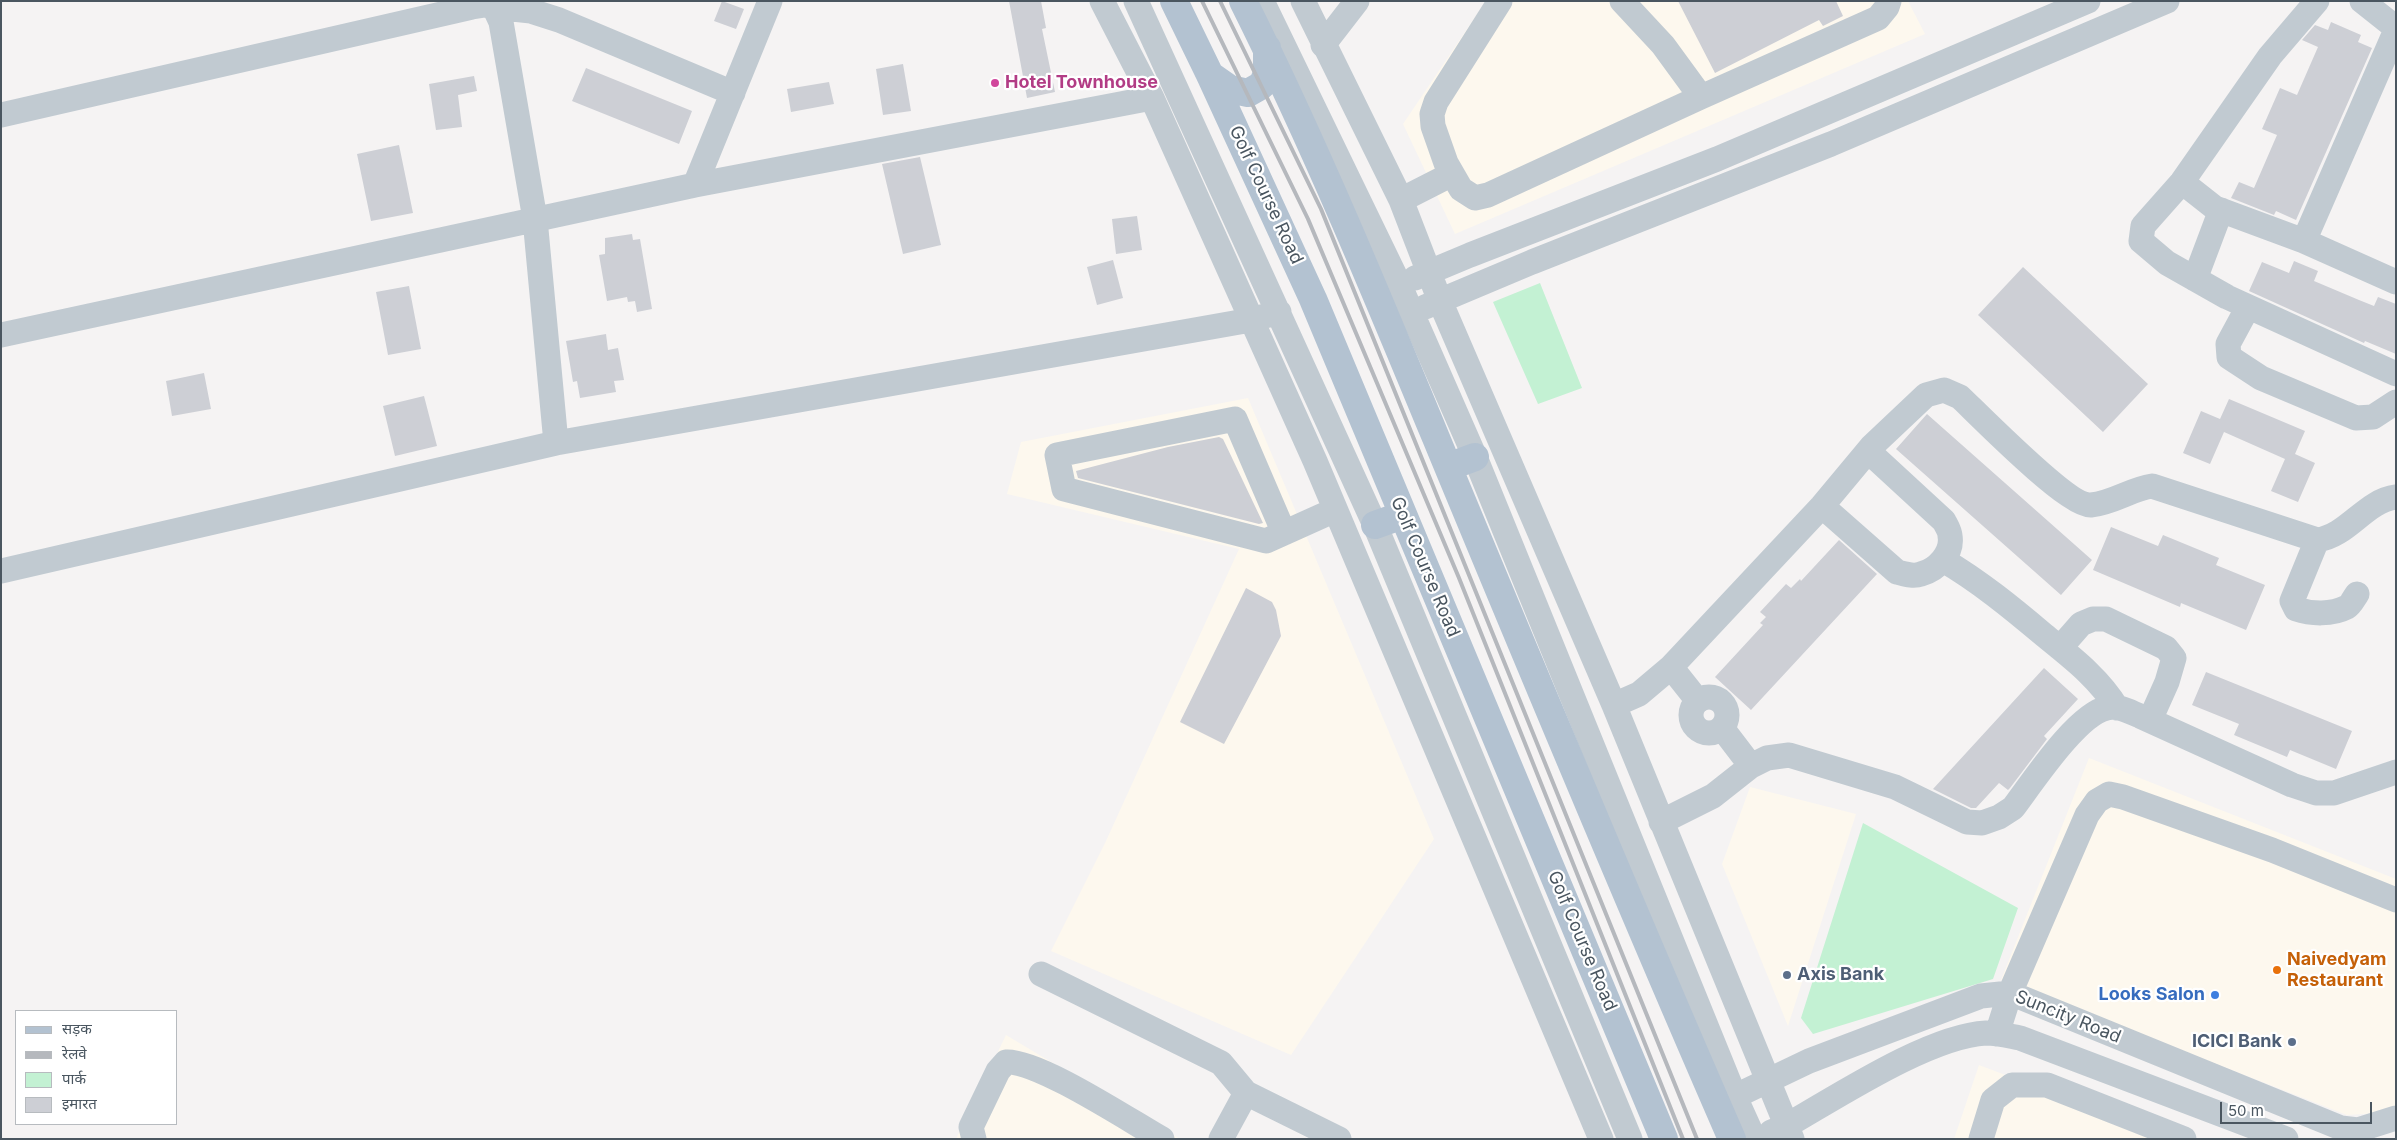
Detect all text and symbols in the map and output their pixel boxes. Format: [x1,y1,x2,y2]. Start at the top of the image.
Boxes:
place label: Hotel Townhouse [1005,72,1158,94]
marker: Hotel Townhouse [989,77,1001,89]
street label: Golf Course Road [1224,122,1308,268]
street label: Golf Course Road [1386,494,1464,640]
street label: Golf Course Road [1543,868,1621,1014]
place label: Naivedyam Restaurant [2287,949,2386,992]
place label: Axis Bank [1797,964,1884,986]
marker: Naivedyam Restaurant [2271,964,2283,976]
marker: Axis Bank [1781,969,1793,981]
place label: Looks Salon [2099,984,2205,1006]
street label: Suncity Road [2012,986,2124,1048]
marker: Looks Salon [2209,989,2221,1001]
legend [15,1010,178,1125]
text: सड़क [62,1019,92,1038]
place label: ICICI Bank [2192,1031,2282,1053]
marker: ICICI Bank [2286,1036,2298,1048]
text: रेलवे [62,1044,87,1063]
text: पार्क [62,1069,86,1088]
scale bar [2222,1092,2374,1124]
text: इमारत [62,1094,97,1113]
text: 50 m [2228,1101,2264,1120]

